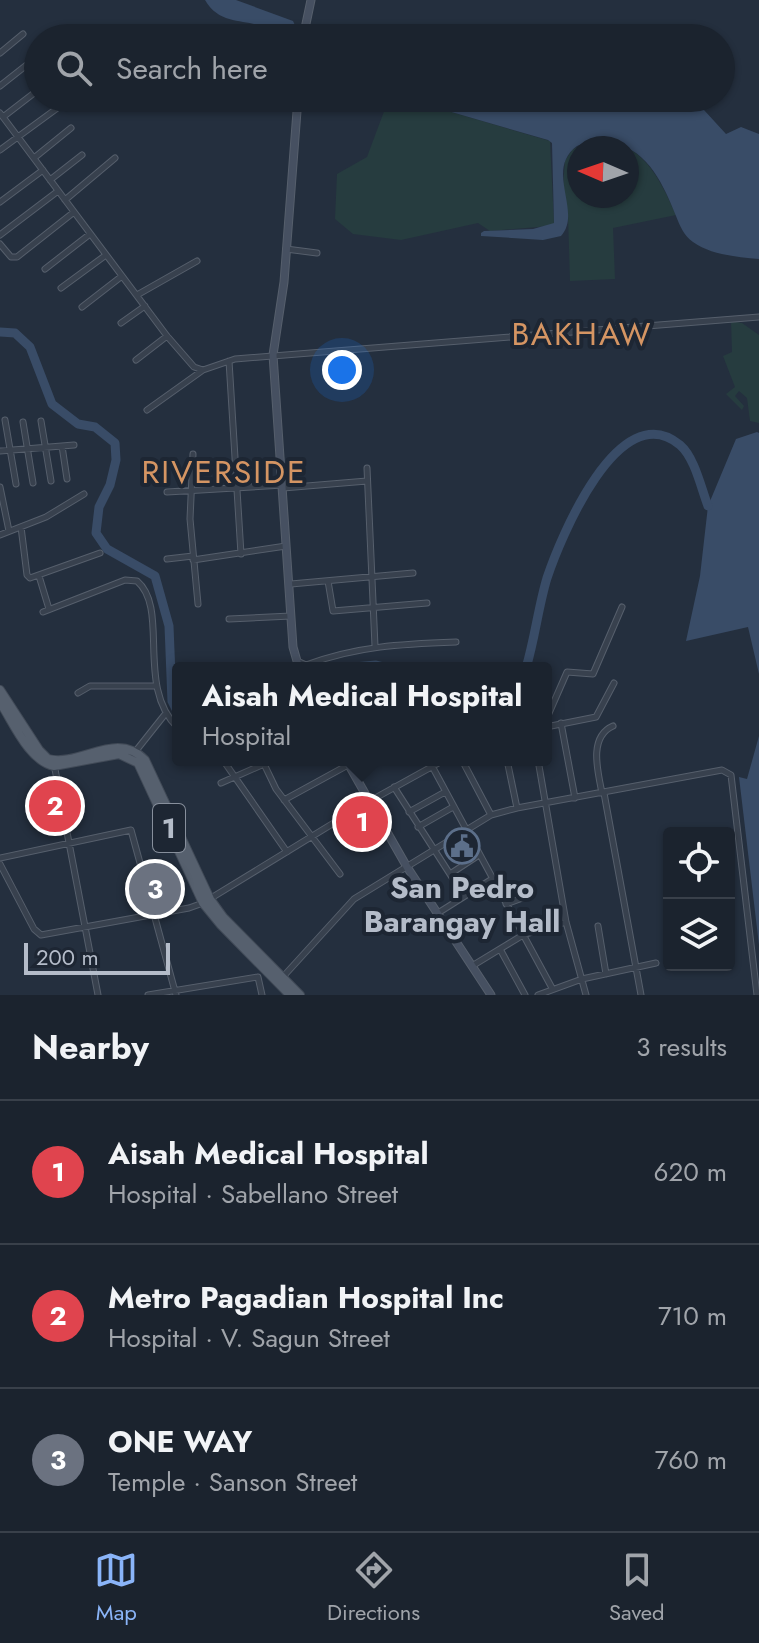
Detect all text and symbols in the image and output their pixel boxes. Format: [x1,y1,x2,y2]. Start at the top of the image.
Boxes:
search box [24,24,735,112]
icon: search [52,46,96,90]
text: Search here [116,47,268,90]
north arrow [567,136,639,208]
district label: BAKHAW [511,311,653,357]
your location [322,350,362,390]
district label: RIVERSIDE [141,449,307,495]
popup [172,662,552,766]
text: Aisah Medical Hospital [202,674,522,717]
text: Hospital [202,717,291,755]
pin: 2 [29,776,81,836]
pin: 1 [336,792,388,852]
road number: 1 [153,804,185,852]
public building icon: San Pedro Barangay Hall [443,827,481,865]
map controls [663,827,735,971]
button: locate [663,827,735,899]
pin: 3 [129,859,181,919]
place label: San Pedro Barangay Hall [364,866,560,943]
button: layers [663,899,735,971]
scale bar [24,939,170,975]
text: 200 m [36,941,99,973]
text: Nearby [32,1023,149,1072]
text: 3 results [636,1028,727,1066]
text: Aisah Medical Hospital [108,1132,429,1175]
text: 1 [51,1153,65,1191]
text: 620 m [654,1153,727,1191]
text: Hospital · Sabellano Street [108,1175,398,1213]
text: Metro Pagadian Hospital Inc [108,1276,504,1319]
text: 2 [49,1297,67,1335]
text: 710 m [658,1297,727,1335]
text: Hospital · V. Sagun Street [108,1319,390,1357]
text: ONE WAY [108,1420,252,1463]
text: 3 [50,1441,66,1479]
text: 760 m [655,1441,727,1479]
text: Temple · Sanson Street [108,1463,357,1501]
tab: Map [94,1548,138,1628]
tab: Directions [327,1548,420,1628]
tab: Saved [609,1548,665,1628]

